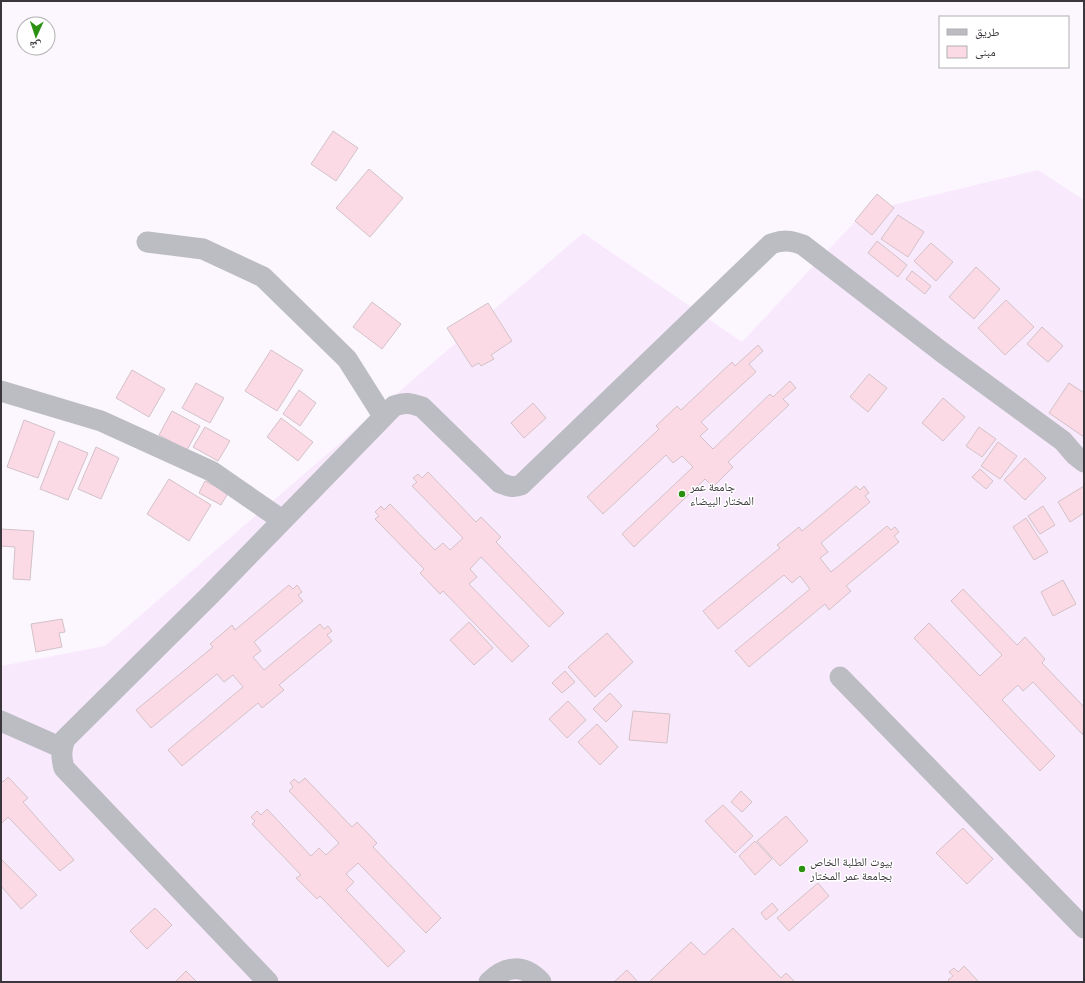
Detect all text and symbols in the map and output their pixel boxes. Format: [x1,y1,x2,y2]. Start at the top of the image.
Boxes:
north arrow [16,16,56,56]
legend [939,16,1069,68]
text: طريق [975,24,1000,39]
text: ش [29,38,42,53]
text: مبنى [975,44,996,59]
place label: جامعة عمر المختار البيضاء [689,479,754,508]
marker: جامعة عمر المختار البيضاء [677,489,687,499]
place label: بيوت الطلبة الخاص بجامعة عمر المختار [809,854,893,883]
marker: بيوت الطلبة الخاص بجامعة عمر المختار [797,864,807,874]

